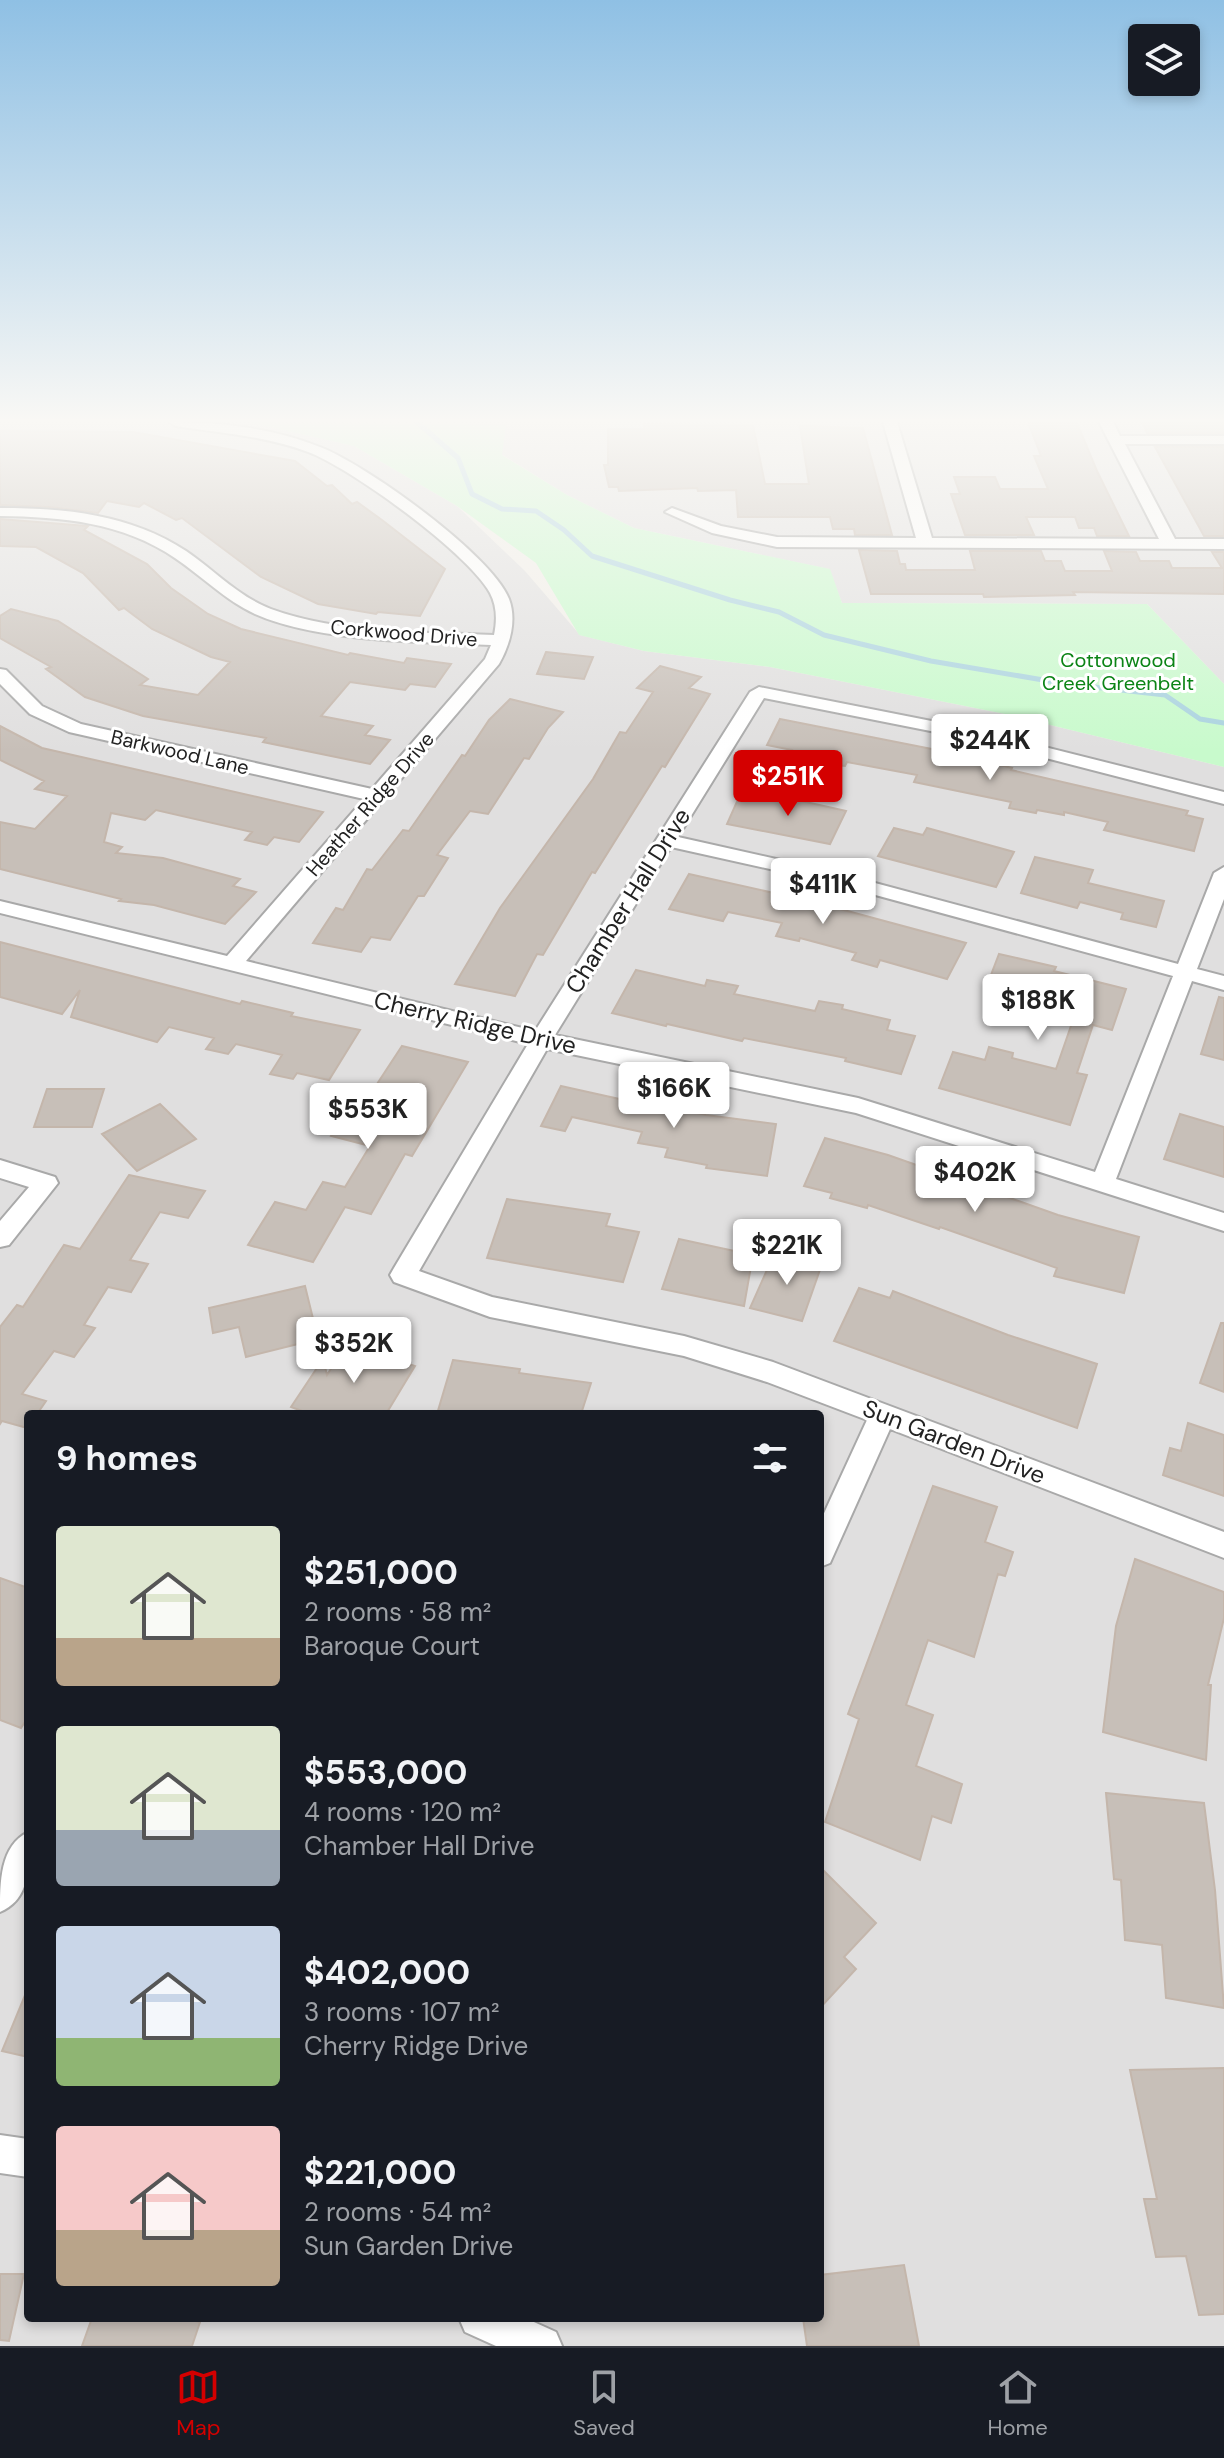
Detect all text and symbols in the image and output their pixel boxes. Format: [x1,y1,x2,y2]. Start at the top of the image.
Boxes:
map controls [1128,24,1200,96]
button: layers [1128,24,1200,96]
street label: Corkwood Drive [329,614,479,652]
park label: Cottonwood Creek Greenbelt [1042,647,1194,696]
pin: $244K [934,714,1046,782]
street label: Barkwood Lane [108,723,252,781]
text: $244K [949,723,1031,757]
street label: Heather Ridge Drive [300,726,440,882]
pin: $251K [732,750,844,818]
text: $251K [751,759,825,793]
street label: Chamber Hall Drive [558,802,697,999]
pin: $411K [767,858,879,926]
text: $411K [789,867,857,901]
pin: $188K [982,974,1094,1042]
text: $188K [1000,983,1076,1017]
street label: Cherry Ridge Drive [371,984,579,1061]
pin: $166K [618,1062,730,1130]
text: $166K [636,1071,712,1105]
pin: $553K [312,1083,424,1151]
text: $553K [328,1092,408,1126]
pin: $402K [919,1146,1031,1214]
text: $402K [934,1155,1016,1189]
pin: $221K [731,1219,843,1287]
text: $221K [751,1228,823,1262]
pin: $352K [298,1317,410,1385]
text: $352K [314,1326,394,1360]
street label: Sun Garden Drive [858,1392,1050,1491]
text: 9 homes [56,1436,198,1481]
icon: filters [748,1436,792,1480]
text: $251,000 [304,1550,458,1595]
icon: home [120,1558,216,1654]
text: 2 rooms · 58 m² [304,1595,491,1629]
text: Baroque Court [304,1629,480,1663]
text: $553,000 [304,1750,468,1795]
icon: home [120,1758,216,1854]
text: 4 rooms · 120 m² [304,1795,501,1829]
text: Chamber Hall Drive [304,1829,534,1863]
text: $402,000 [304,1950,470,1995]
icon: home [120,1958,216,2054]
text: 3 rooms · 107 m² [304,1995,500,2029]
text: Cherry Ridge Drive [304,2029,528,2063]
text: $221,000 [304,2150,456,2195]
icon: home [120,2158,216,2254]
text: 2 rooms · 54 m² [304,2195,491,2229]
text: Sun Garden Drive [304,2229,513,2263]
tab: Map [176,2365,221,2442]
tab: Saved [573,2365,635,2442]
tab: Home [988,2365,1048,2442]

